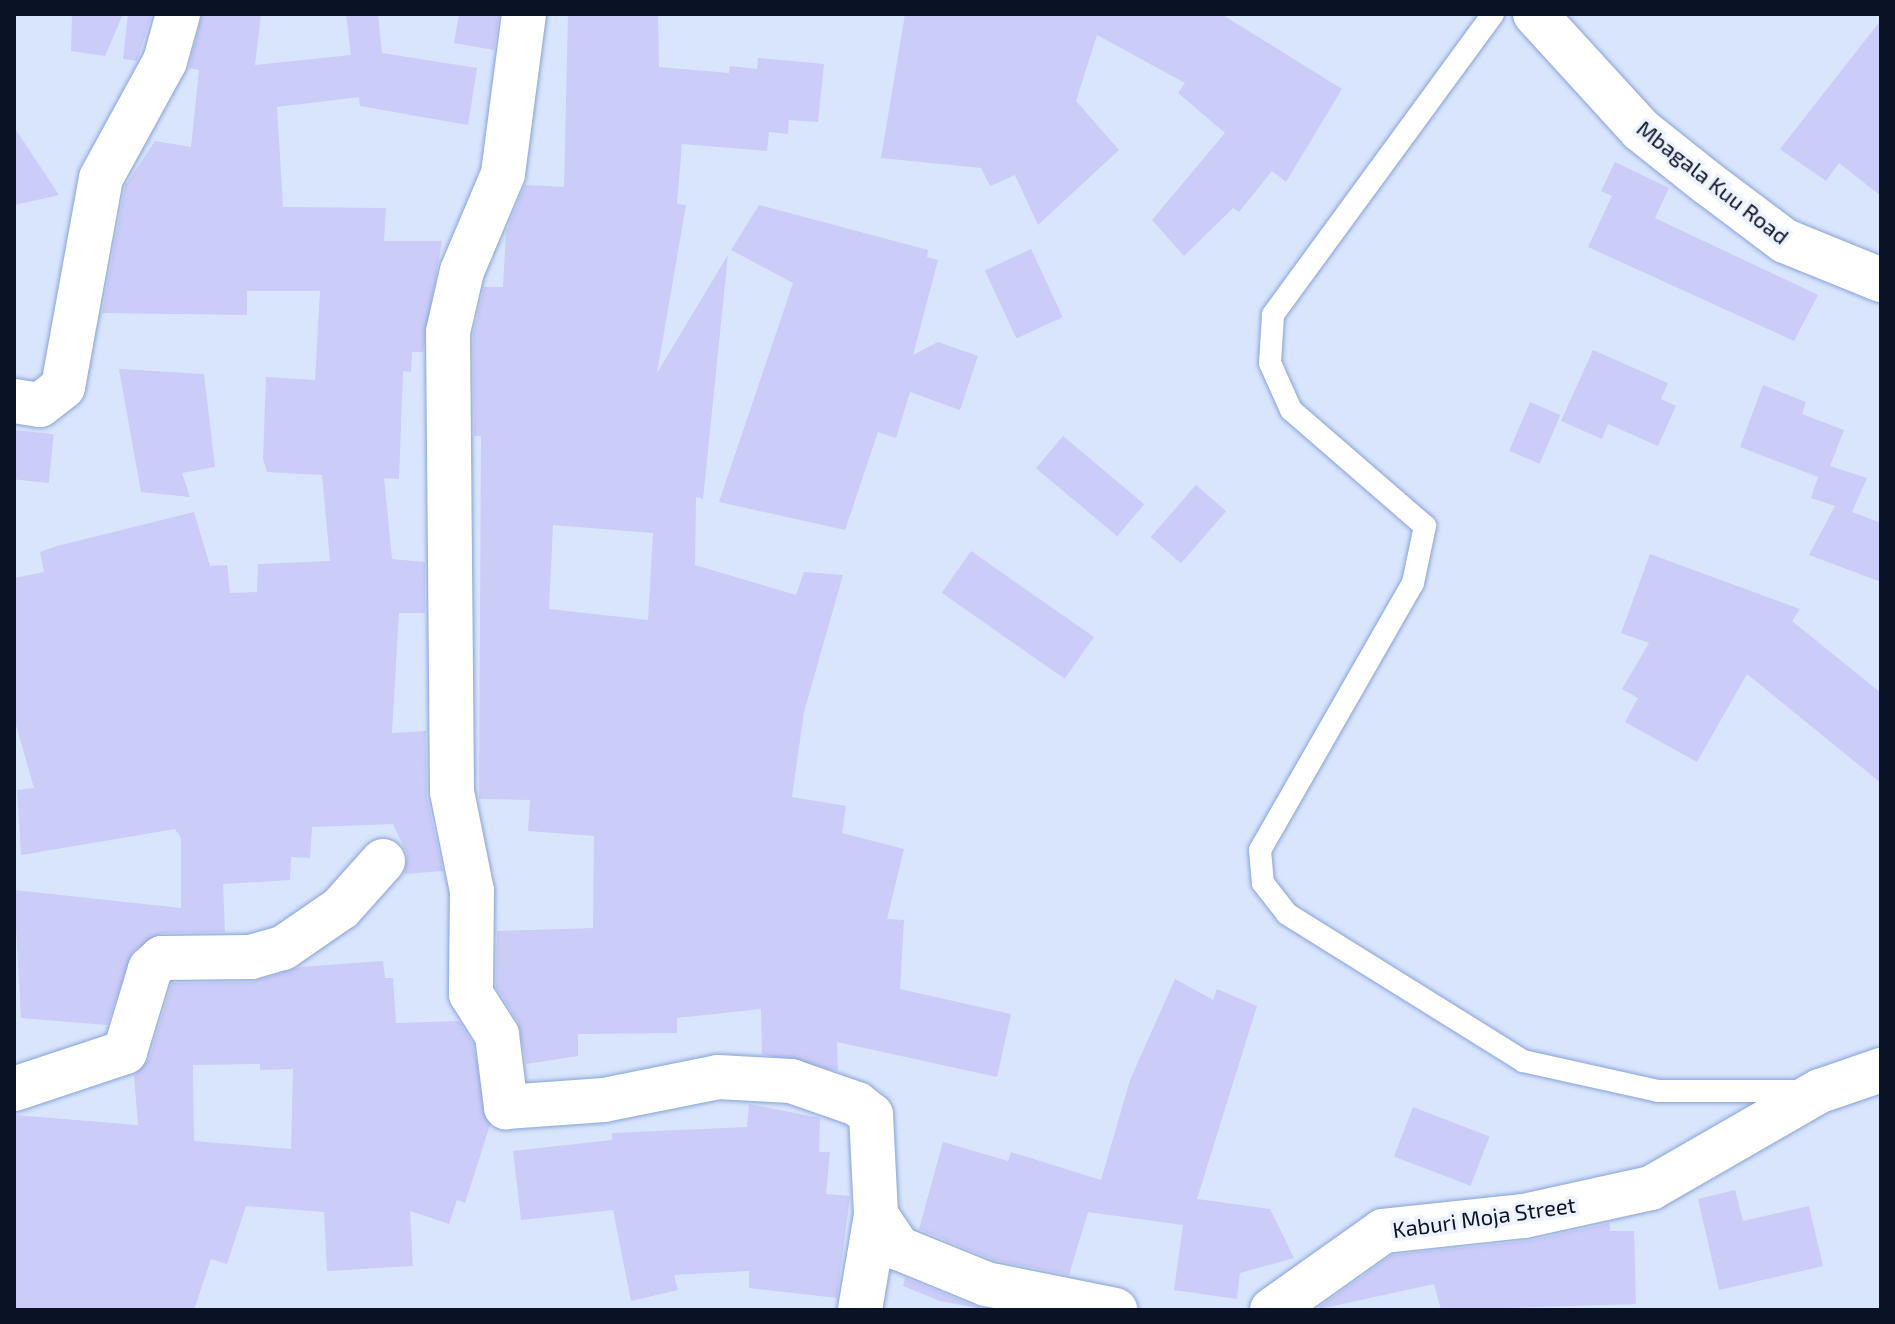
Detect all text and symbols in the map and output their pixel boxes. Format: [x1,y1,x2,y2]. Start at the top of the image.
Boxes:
street label: Mbagala Kuu Road [1632,115,1794,249]
street label: Kaburi Moja Street [1391,1191,1577,1243]

